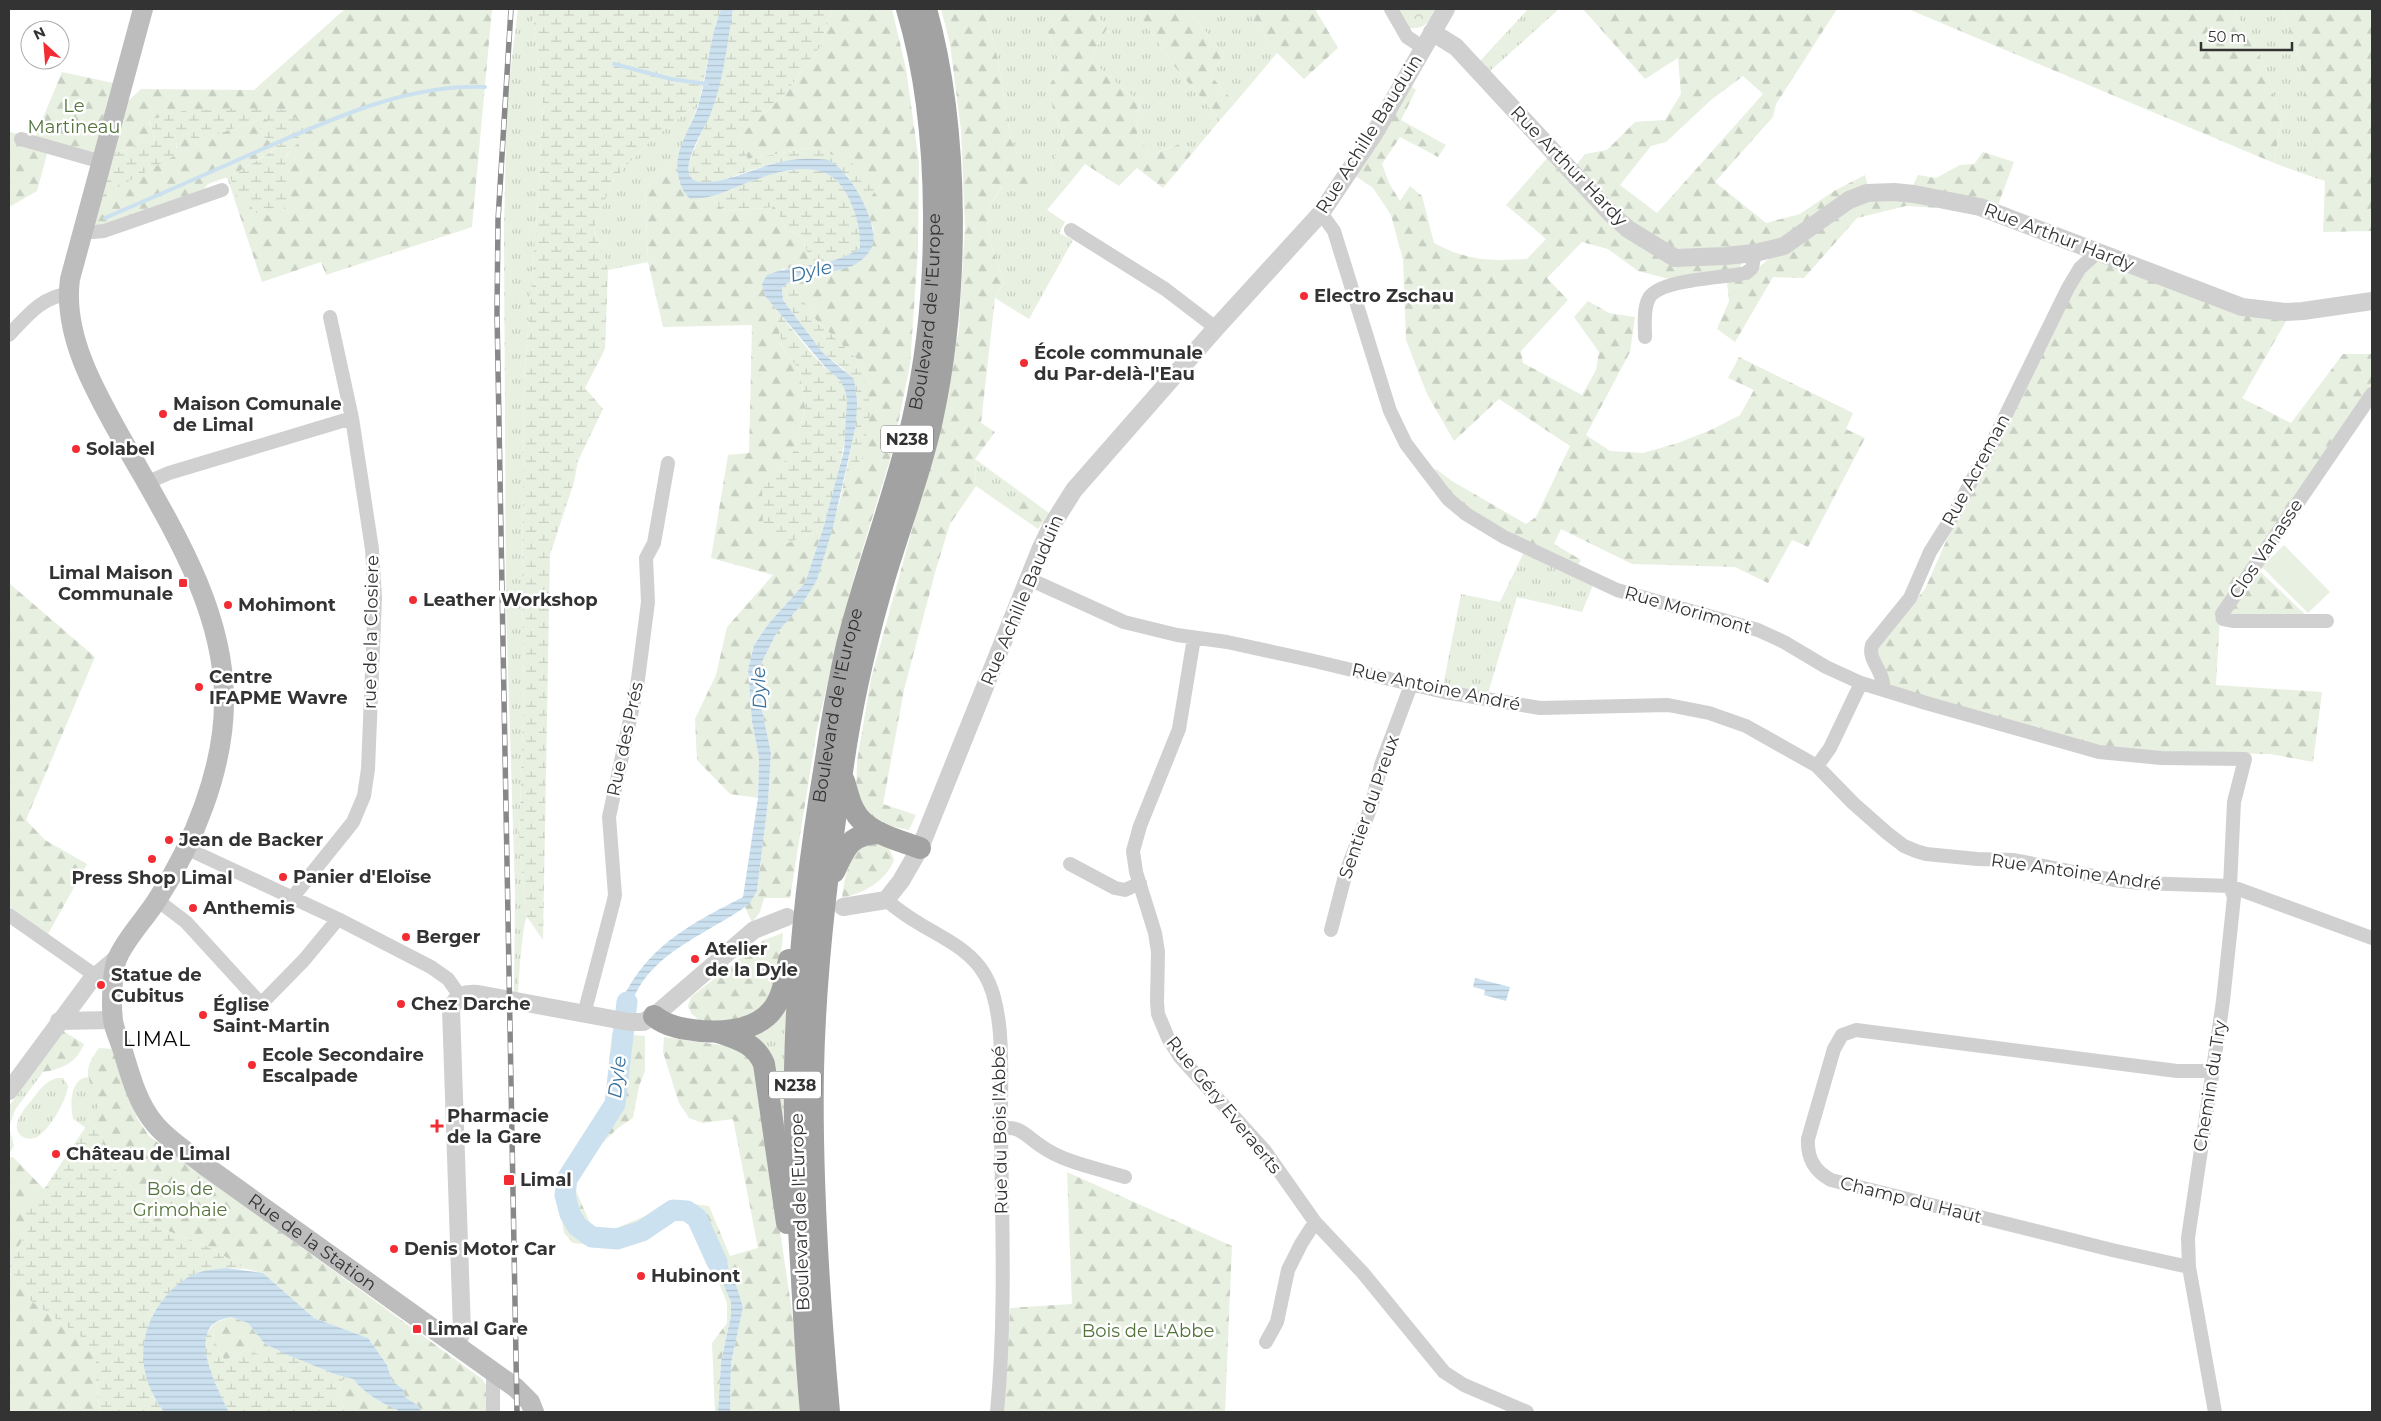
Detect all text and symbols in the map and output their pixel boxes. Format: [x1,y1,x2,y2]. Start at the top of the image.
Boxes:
north arrow [20,20,70,70]
scale bar [2201,20,2292,52]
text: N [30,23,48,44]
text: 50 m [2208,27,2246,46]
street label: Rue Achille Bauduin [1311,50,1427,218]
park label: Le Martineau [28,95,120,138]
street label: Rue Arthur Hardy [1506,101,1632,231]
street label: Rue Arthur Hardy [1981,198,2137,276]
street label: Boulevard de l'Europe [904,213,945,412]
water label: Dyle [788,255,834,287]
place label: Electro Zschau [1314,285,1454,307]
marker: Electro Zschau [1298,290,1310,302]
place label: École communale du Par-delà-l'Eau [1034,342,1203,385]
marker: École communale du Par-delà-l'Eau [1018,357,1030,369]
place label: Maison Comunale de Limal [173,393,342,436]
marker: Maison Comunale de Limal [157,408,169,420]
street label: Rue Acreman [1937,410,2015,530]
road number: N238 [881,426,933,452]
place label: Solabel [86,438,155,460]
marker: Solabel [70,443,82,455]
street label: Clos Vanasse [2224,495,2308,603]
street label: Rue Achille Bauduin [976,511,1068,689]
street label: rue de la Closiere [359,555,383,709]
place label: Limal Maison Communale [49,562,173,605]
marker: Limal Maison Communale [177,577,189,589]
street label: Rue Morimont [1622,581,1754,639]
place label: Leather Workshop [423,589,598,611]
place label: Mohimont [238,594,336,616]
marker: Leather Workshop [407,594,419,606]
marker: Mohimont [222,599,234,611]
street label: Boulevard de l'Europe [808,605,867,804]
street label: Rue Antoine André [1350,658,1522,716]
place label: Centre IFAPME Wavre [209,666,348,709]
water label: Dyle [747,666,771,710]
street label: Rue des Prés [602,680,648,798]
marker: Centre IFAPME Wavre [193,681,205,693]
street label: Sentier du Preux [1334,732,1404,882]
place label: Jean de Backer [178,829,324,851]
marker: Jean de Backer [163,834,175,846]
street label: Rue Antoine André [1989,849,2163,895]
marker: Press Shop Limal [146,853,158,865]
place label: Panier d'Eloïse [293,866,431,888]
place label: Press Shop Limal [71,867,233,889]
marker: Panier d'Eloïse [277,871,289,883]
place label: Anthemis [202,897,295,919]
marker: Anthemis [187,902,199,914]
place label: Berger [416,926,481,948]
marker: Berger [400,931,412,943]
place label: Atelier de la Dyle [704,938,798,981]
marker: Atelier de la Dyle [689,953,701,965]
place label: Statue de Cubitus [111,964,202,1007]
marker: Statue de Cubitus [95,979,107,991]
place label: Chez Darche [411,993,531,1015]
place label: Église Saint-Martin [213,994,330,1037]
marker: Chez Darche [395,998,407,1010]
marker: Église Saint-Martin [197,1009,209,1021]
street label: Chemin du Try [2189,1019,2231,1153]
district label: LIMAL [123,1027,191,1051]
street label: Rue Géry Everaerts [1162,1032,1286,1178]
place label: Ecole Secondaire Escalpade [262,1044,424,1087]
street label: Rue du Bois l'Abbé [988,1045,1012,1215]
water label: Dyle [603,1054,631,1100]
marker: Ecole Secondaire Escalpade [246,1059,258,1071]
road number: N238 [769,1072,821,1098]
place label: Pharmacie de la Gare [447,1105,549,1148]
street label: Boulevard de l'Europe [786,1113,814,1311]
marker: Pharmacie de la Gare [431,1120,443,1132]
place label: Château de Limal [66,1143,230,1165]
marker: Château de Limal [50,1148,62,1160]
place label: Limal [520,1169,572,1191]
street label: Champ du Haut [1838,1172,1984,1228]
marker: Limal [502,1173,516,1187]
park label: Bois de Grimohaie [133,1178,227,1221]
street label: Rue de la Station [244,1189,381,1296]
place label: Denis Motor Car [404,1238,556,1260]
marker: Denis Motor Car [388,1243,400,1255]
place label: Hubinont [651,1265,740,1287]
marker: Hubinont [635,1270,647,1282]
place label: Limal Gare [427,1318,528,1340]
park label: Bois de L'Abbe [1082,1320,1214,1342]
marker: Limal Gare [411,1323,423,1335]

